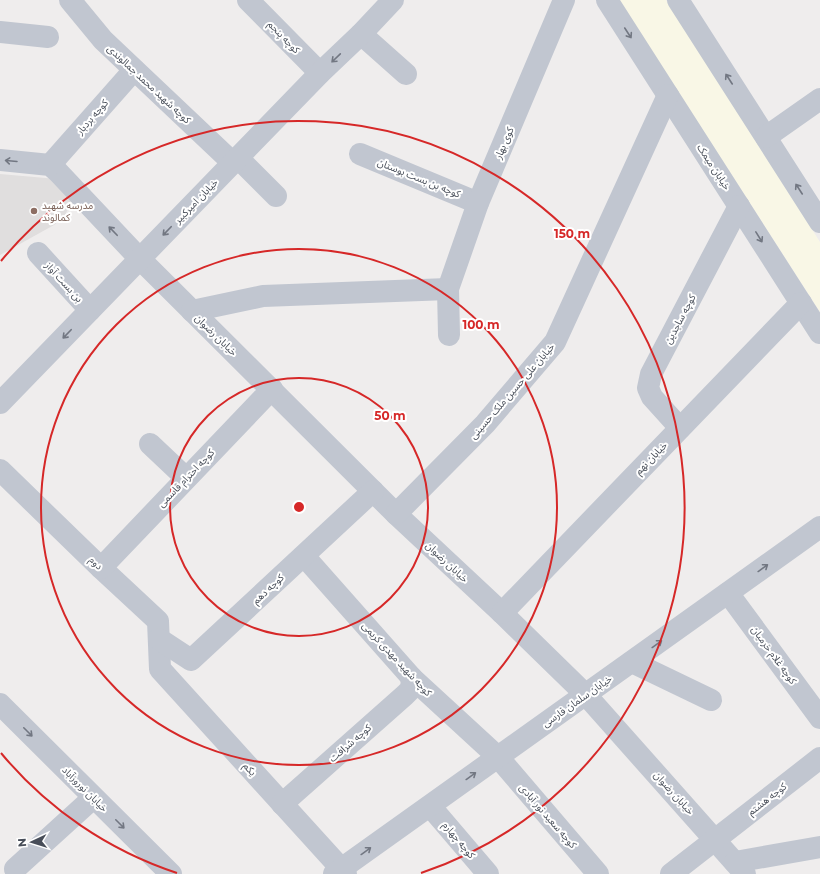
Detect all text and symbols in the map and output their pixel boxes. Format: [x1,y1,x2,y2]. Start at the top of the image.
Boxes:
street label: کوچه پنجم [264,18,303,57]
one-way arrow [625,27,633,39]
street label: کوچه شهید محمد جمالوندی [104,42,194,127]
one-way arrow [331,53,341,63]
one-way arrow [725,74,733,85]
street label: کوچه بردبار [72,96,111,138]
street label: کوی بهار [491,124,517,162]
street label: خیابان میمک [694,142,734,192]
street label: کوچه بن بست بوستان [376,155,463,201]
one-way arrow [5,157,18,165]
street label: خیابان امیرکبیر [171,176,221,227]
one-way arrow [795,184,803,195]
place label: مدرسه شهید کمالوند [42,199,93,224]
marker: مدرسه شهید کمالوند [29,206,39,216]
one-way arrow [109,226,118,236]
one-way arrow [162,226,172,236]
text: 150 m [554,226,590,241]
one-way arrow [755,231,763,243]
street label: بن بست آواز [42,258,86,305]
street label: کوچه ساجدین [661,291,699,346]
street label: خیابان رضوان [192,312,240,358]
text: 100 m [463,317,499,332]
one-way arrow [62,329,72,339]
street label: خیابان علی حسین ملک حسینی [467,340,557,442]
text: 50 m [374,408,406,423]
street label: خیابان نهم [632,439,671,478]
street label: کوچه احترام قاسمی [155,445,219,511]
centre of rings [292,500,306,514]
street label: خیابان رضوان [423,539,471,585]
street label: دوم [85,553,106,574]
one-way arrow [757,564,768,572]
street label: کوچه دهم [250,571,288,608]
street label: کوچه شهید مهدی کریمی [359,619,435,699]
street label: کوچه غلام خرمیان [747,623,800,689]
one-way arrow [651,640,662,648]
street label: خیابان سلمان فارسی [539,672,615,730]
street label: کوچه شرافت [326,721,374,765]
one-way arrow [23,727,33,737]
street label: یکم [240,760,259,779]
street label: خیابان نوروزآباد [59,763,111,815]
street label: خیابان رضوان [651,769,697,817]
one-way arrow [466,772,477,780]
street label: کوچه هشتم [745,779,790,819]
street label: کوچه سعید نور آبادی [517,781,580,851]
one-way arrow [115,819,125,829]
street label: کوچه چهارم [438,819,479,863]
north arrow [12,822,52,862]
text: N [15,838,29,848]
one-way arrow [360,847,371,855]

